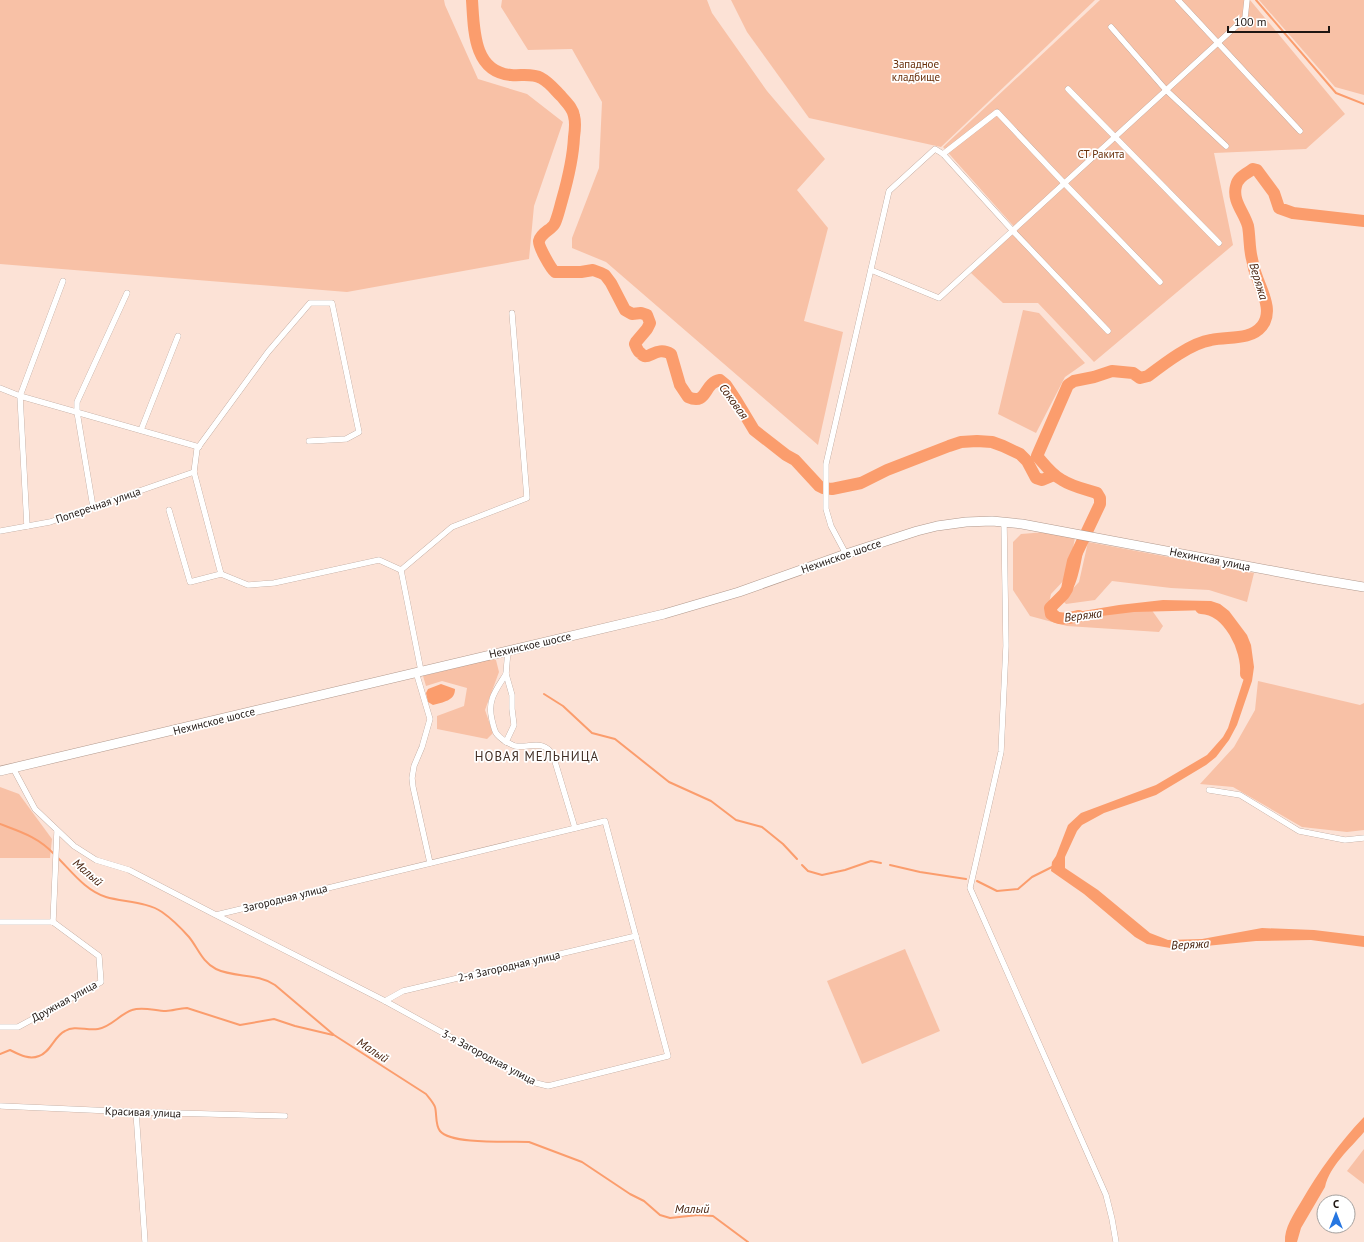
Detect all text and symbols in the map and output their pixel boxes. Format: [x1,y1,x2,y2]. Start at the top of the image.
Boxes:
scale bar [1228,8,1329,34]
text: 100 m [1234,14,1267,29]
park label: Западное кладбище [892,57,941,84]
park label: СТ Ракита [1077,147,1125,161]
water label: Веряжа [1246,261,1272,302]
water label: Соковая [716,380,752,422]
street label: Поперечная улица [54,484,142,526]
street label: Нехинское шоссе [799,536,883,576]
street label: Нехинская улица [1168,544,1252,574]
water label: Веряжа [1063,605,1103,625]
street label: Нехинское шоссе [488,629,573,661]
street label: Нехинское шоссе [172,704,257,738]
district label: НОВАЯ МЕЛЬНИЦА [475,748,599,765]
water label: Малый [70,855,106,889]
street label: Загородная улица [241,881,329,915]
water label: Веряжа [1171,936,1210,952]
street label: 2-я Загородная улица [456,947,562,985]
street label: Дружная улица [29,977,99,1025]
street label: 3-я Загородная улица [440,1026,538,1088]
water label: Малый [354,1034,392,1066]
street label: Красивая улица [105,1104,181,1120]
north arrow [1316,1194,1356,1234]
text: С [1333,1197,1339,1211]
water label: Малый [675,1201,709,1216]

